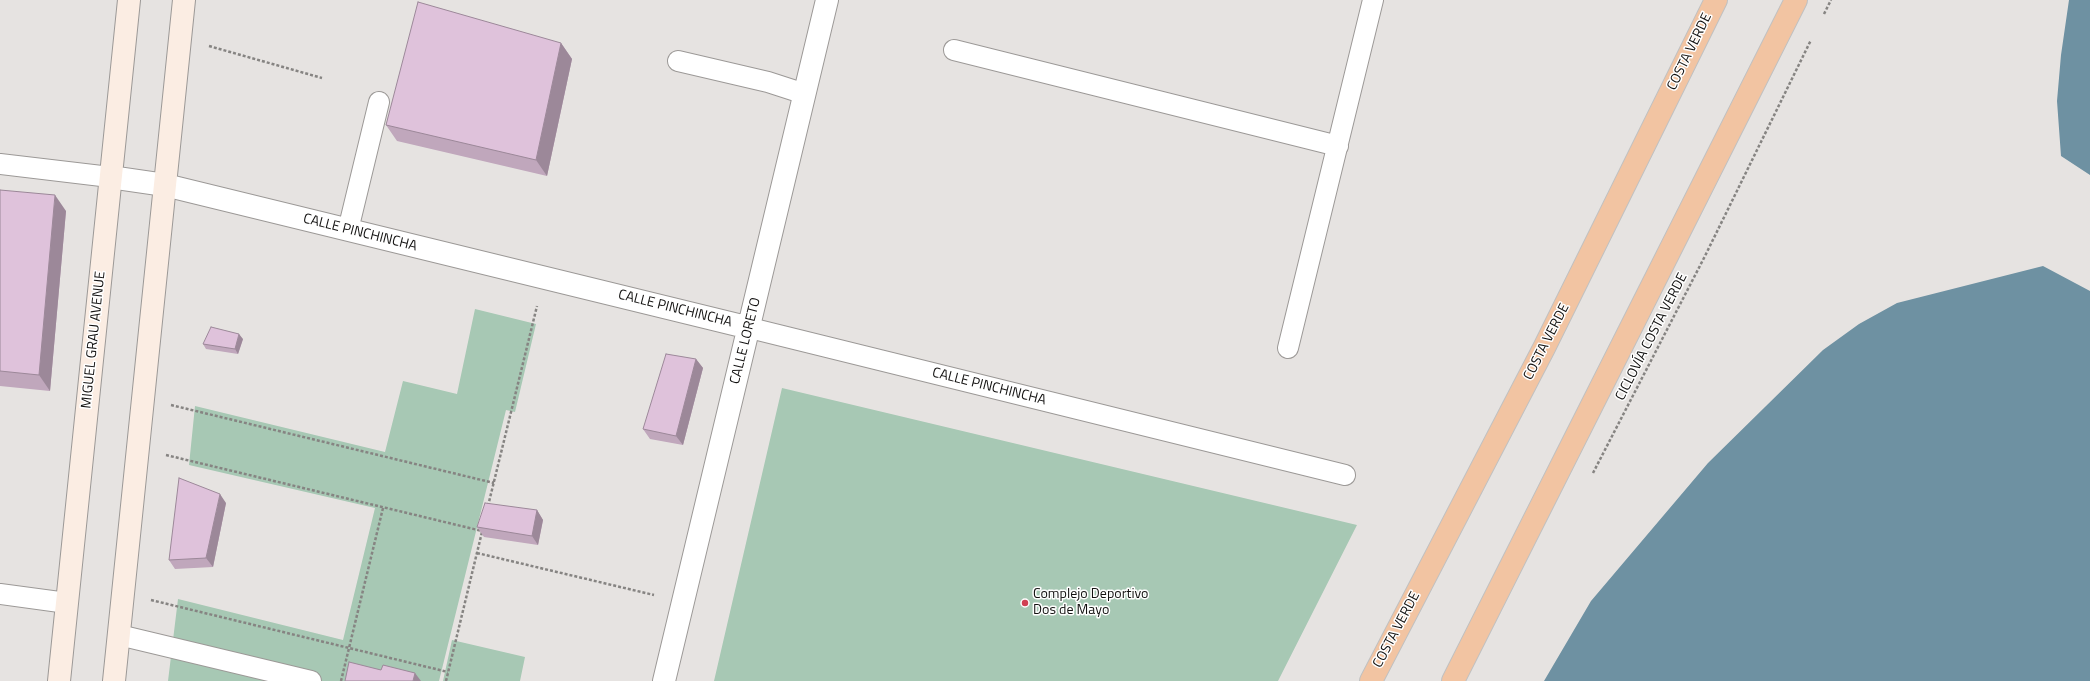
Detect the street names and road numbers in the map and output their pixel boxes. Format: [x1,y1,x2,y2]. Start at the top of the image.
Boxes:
street label: COSTA VERDE [1664,11,1716,93]
street label: CALLE PINCHINCHA [301,211,419,255]
street label: CICLOVÍA COSTA VERDE [1613,270,1691,404]
street label: MIGUEL GRAU AVENUE [78,271,110,409]
street label: CALLE PINCHINCHA [616,287,734,331]
street label: CALLE LORETO [727,296,765,386]
street label: COSTA VERDE [1521,301,1573,383]
street label: CALLE PINCHINCHA [930,365,1048,409]
street label: COSTA VERDE [1370,589,1424,671]

